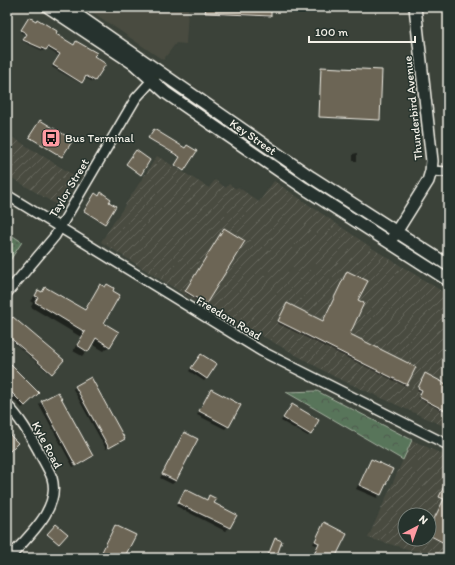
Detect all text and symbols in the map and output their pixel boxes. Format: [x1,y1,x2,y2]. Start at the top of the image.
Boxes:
scale bar [309,18,415,44]
text: 100 m [315,25,348,39]
street label: Thunderbird Avenue [401,55,425,161]
street label: Key Street [227,116,279,158]
bus stop icon: Bus Terminal [40,127,62,149]
place label: Bus Terminal [65,131,135,145]
street label: Taylor Street [46,156,92,220]
street label: Freedom Road [194,293,264,343]
street label: Kyle Road [29,419,65,471]
north arrow [397,507,437,547]
text: N [416,512,430,527]

